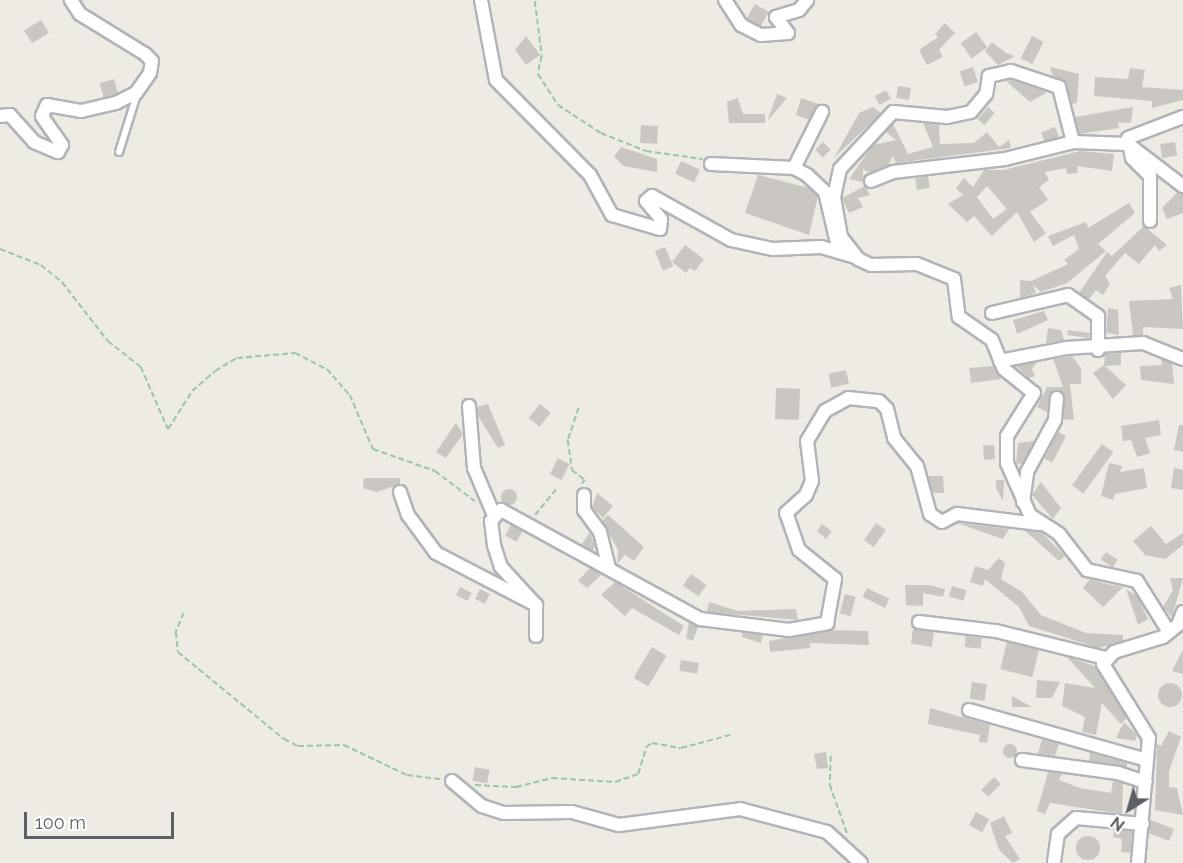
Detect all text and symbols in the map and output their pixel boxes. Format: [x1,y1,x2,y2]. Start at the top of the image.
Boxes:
north arrow [1099,779,1159,839]
scale bar [27,800,177,838]
text: 100 m [35,812,86,833]
text: N [1107,813,1128,835]

